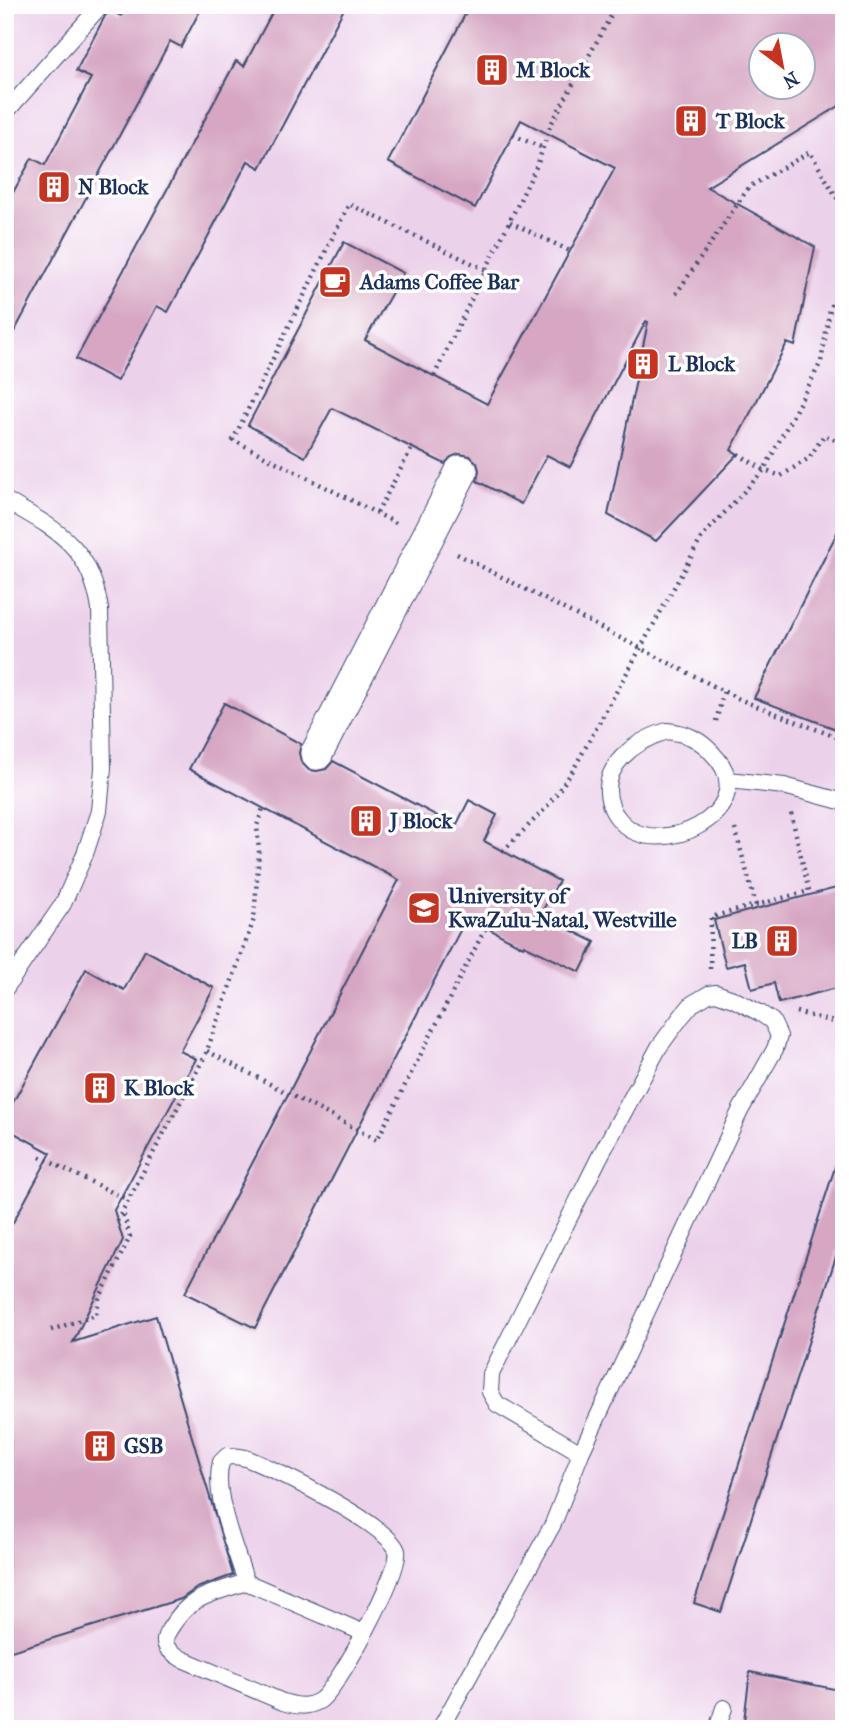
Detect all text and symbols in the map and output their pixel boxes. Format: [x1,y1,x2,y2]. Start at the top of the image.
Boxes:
north arrow [748,32,818,102]
building icon: M Block [473,51,511,89]
place label: M Block [515,58,591,82]
text: N [778,66,802,93]
building icon: T Block [672,102,710,140]
place label: T Block [715,109,786,133]
building icon: N Block [35,168,73,206]
place label: N Block [78,175,150,199]
cafe icon: Adams Coffee Bar [316,263,354,301]
place label: Adams Coffee Bar [358,270,520,294]
building icon: L Block [624,345,662,383]
place label: L Block [668,352,736,376]
building icon: J Block [347,802,385,840]
place label: J Block [388,809,454,833]
place label: University of KwaZulu-Natal, Westville [447,884,677,932]
school or university icon: University of KwaZulu-Natal, Westville [405,889,443,927]
building icon: LB [763,922,801,960]
place label: LB [732,929,758,953]
building icon: K Block [81,1069,119,1107]
place label: K Block [124,1076,195,1100]
building icon: GSB [81,1427,119,1465]
place label: GSB [124,1434,163,1458]

